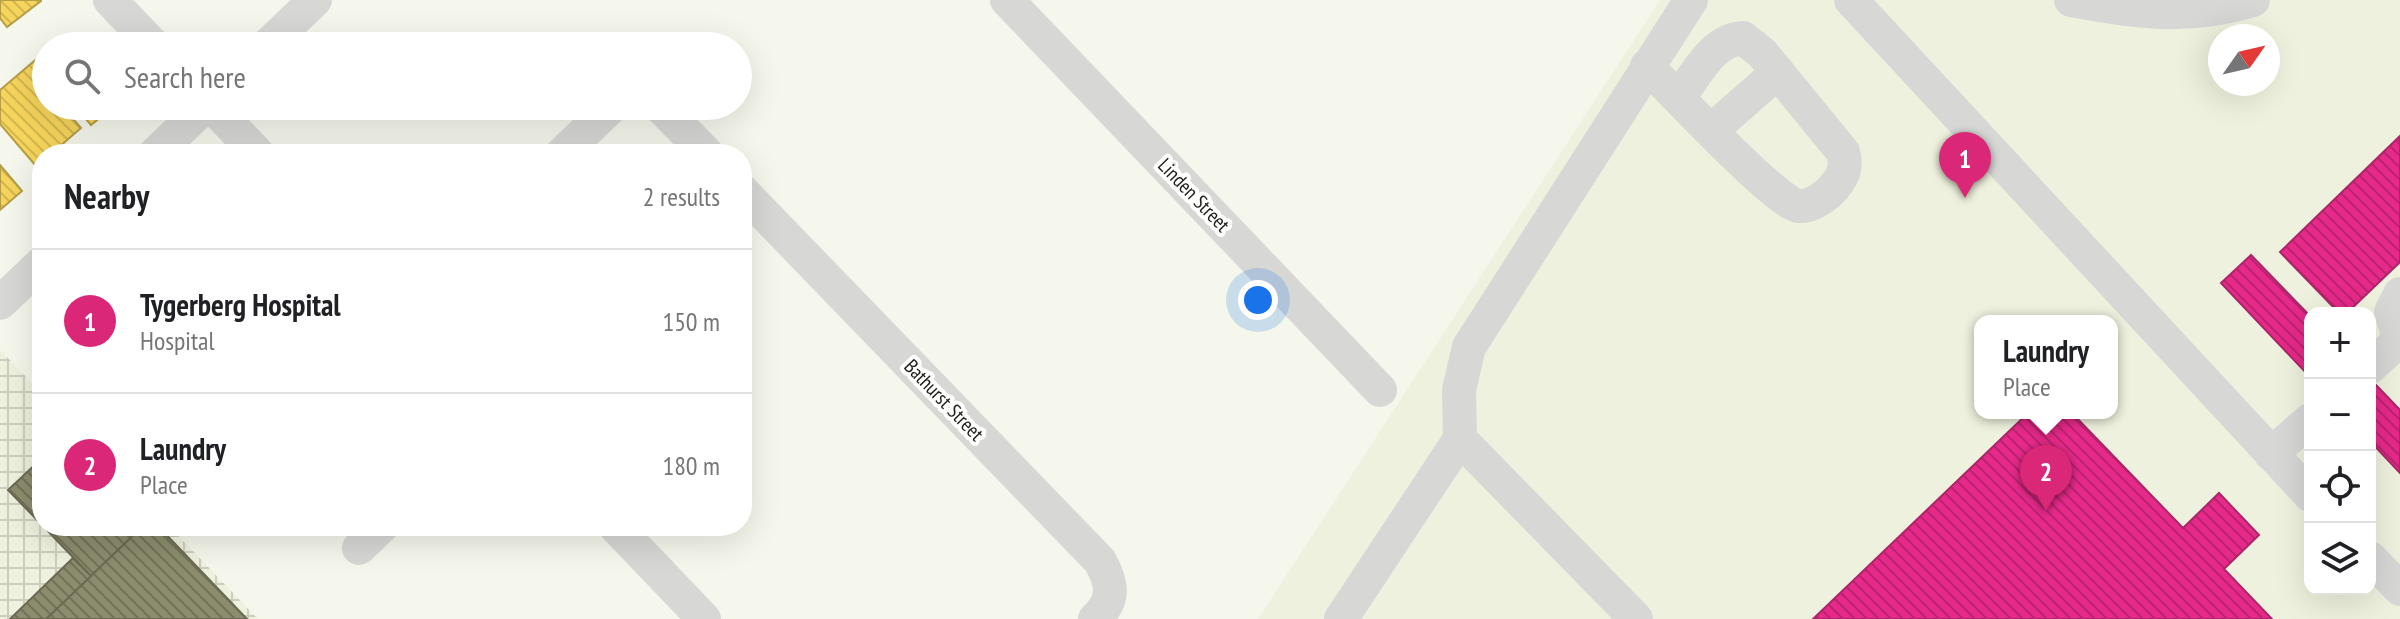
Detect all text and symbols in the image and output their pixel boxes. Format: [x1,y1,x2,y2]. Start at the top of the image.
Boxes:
north arrow [2208,24,2280,96]
search box [32,32,752,120]
icon: search [60,54,104,98]
text: Search here [124,57,246,96]
pin: 1 [1939,132,1991,198]
street label: Linden Street [1152,153,1236,238]
text: Nearby [64,174,149,218]
text: 2 results [643,180,720,213]
your location [1238,280,1278,320]
text: Tygerberg Hospital [140,285,341,324]
text: 1 [84,305,96,338]
text: 150 m [662,305,720,338]
map controls [2304,307,2376,595]
button: + [2304,307,2376,379]
popup [1974,315,2118,419]
text: Hospital [140,324,215,357]
text: Laundry [2003,331,2089,370]
street label: Bathurst Street [899,354,990,447]
text: Place [2003,370,2051,403]
button: − [2304,379,2376,451]
text: Laundry [140,429,226,468]
pin: 2 [2020,445,2072,511]
text: 2 [84,449,96,482]
text: 180 m [662,449,720,482]
button: locate [2304,451,2376,523]
text: Place [140,468,188,501]
button: layers [2304,523,2376,595]

